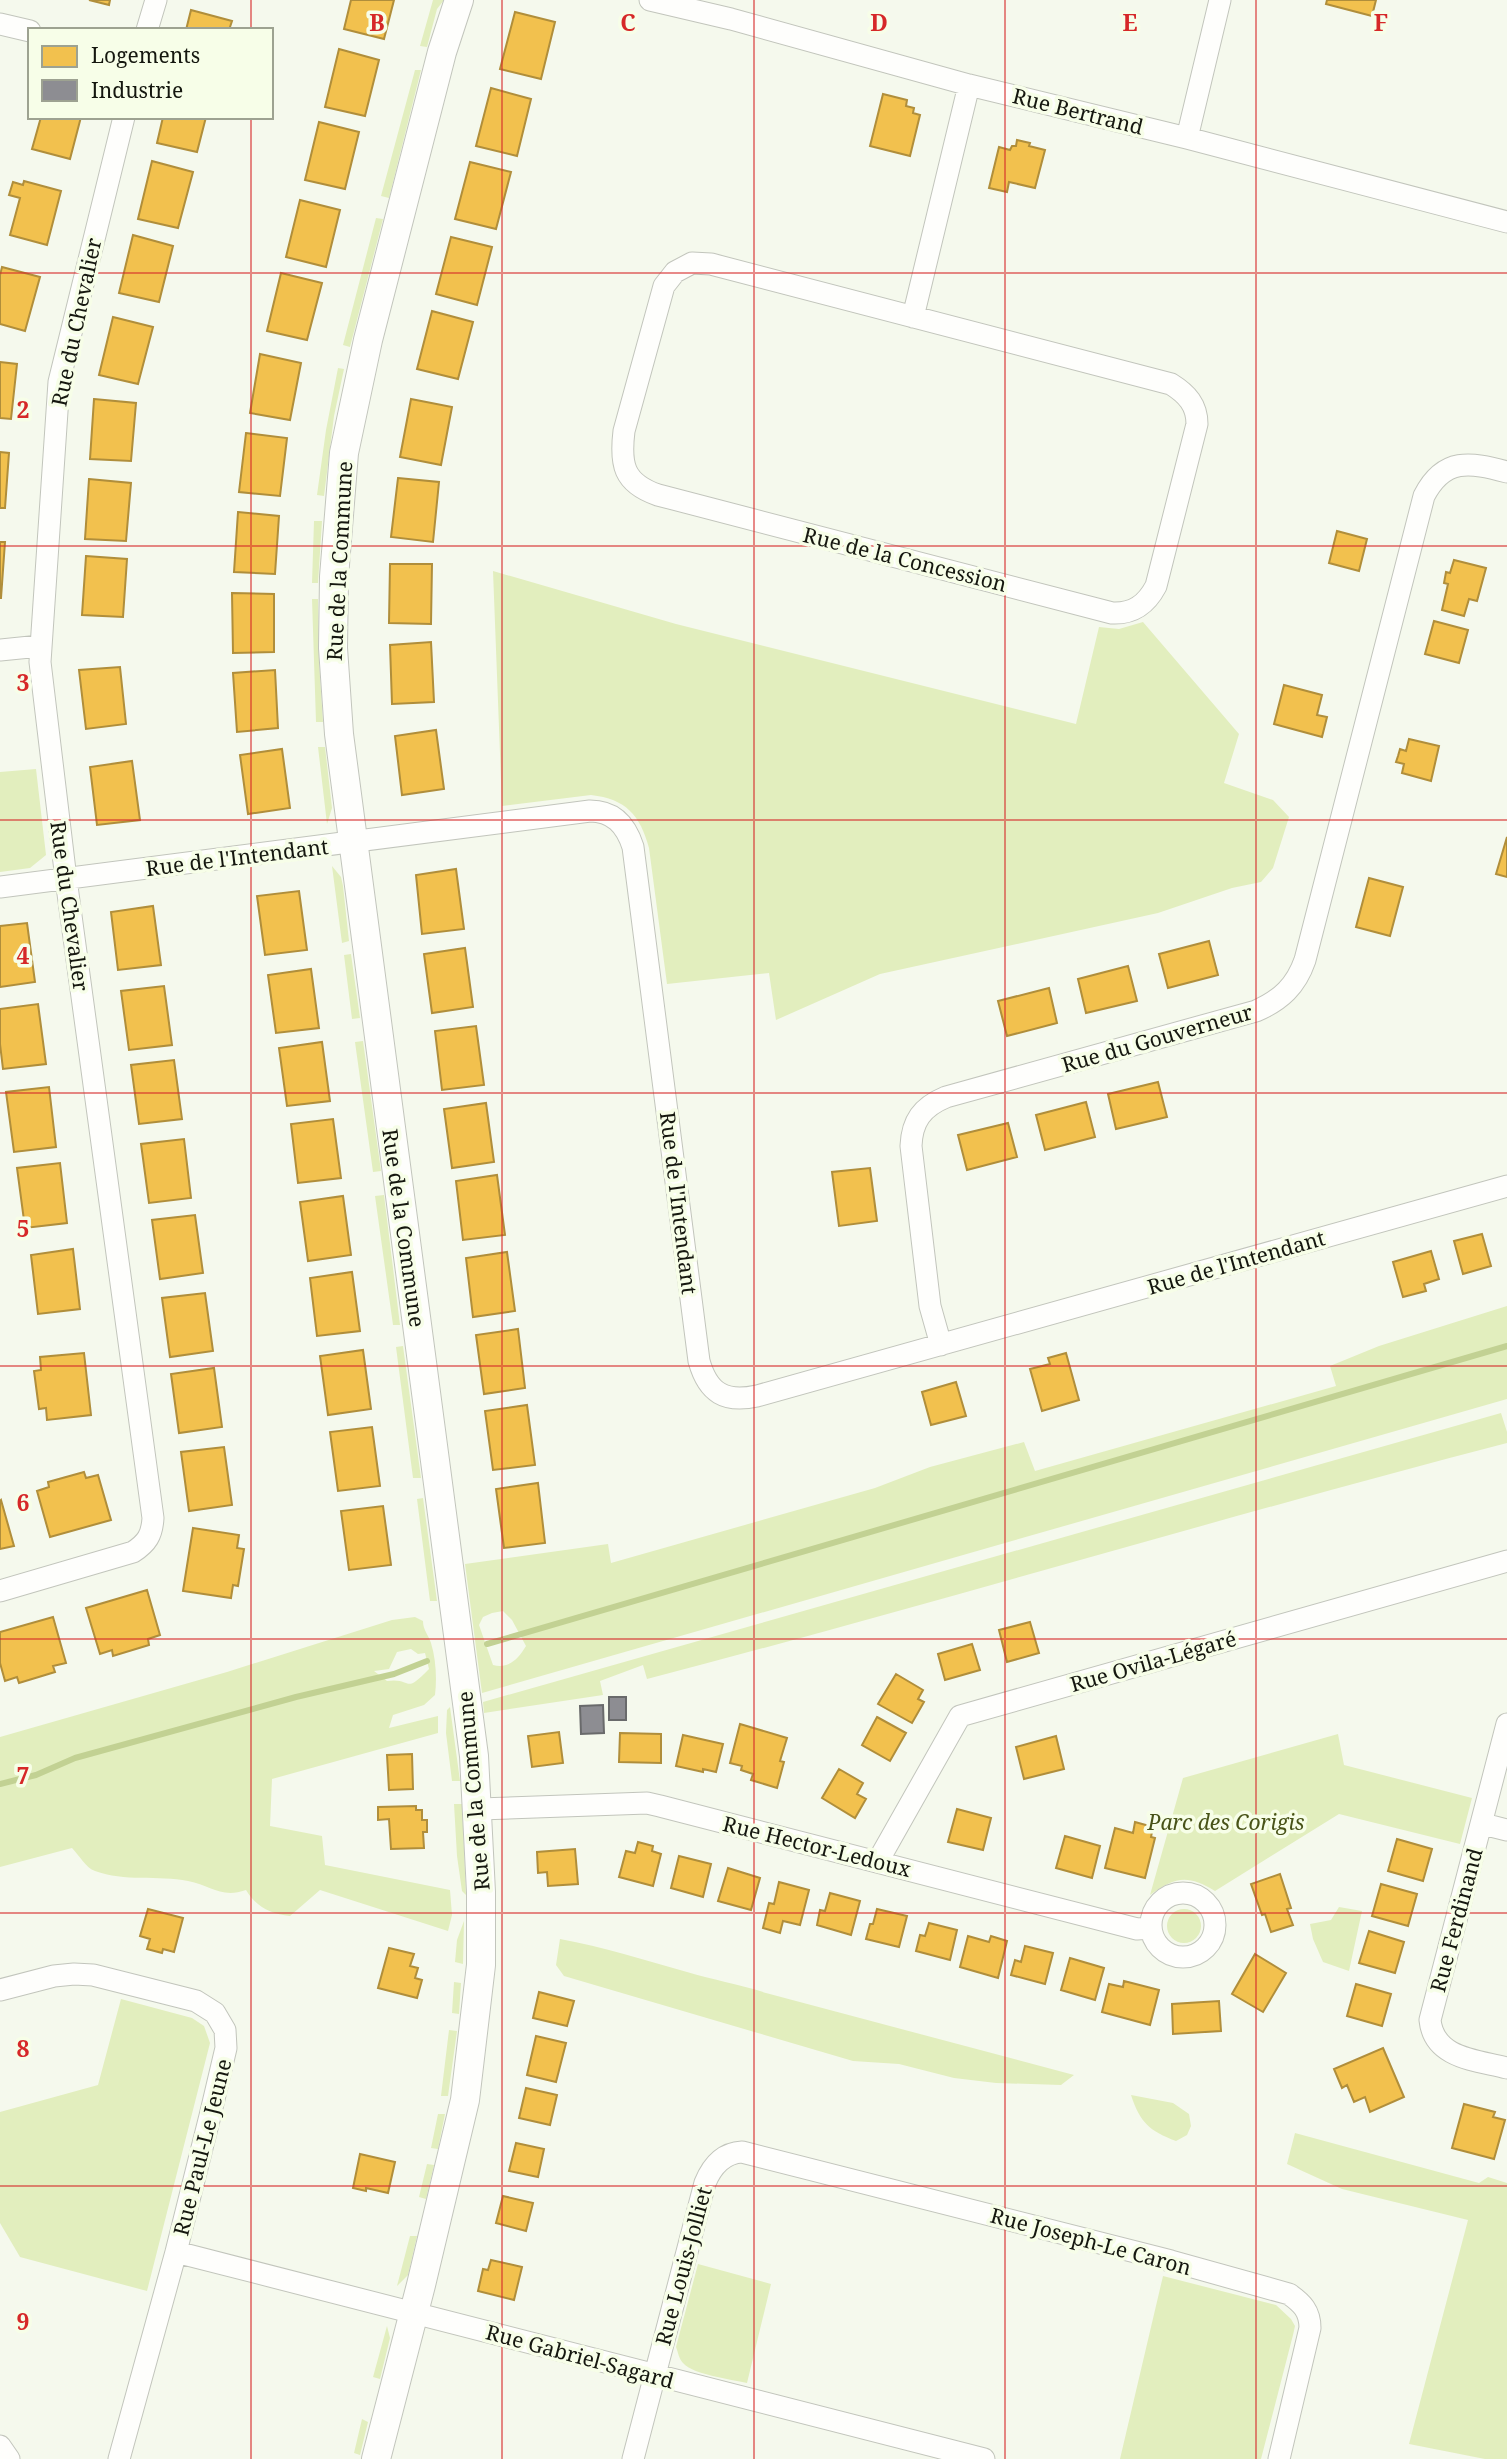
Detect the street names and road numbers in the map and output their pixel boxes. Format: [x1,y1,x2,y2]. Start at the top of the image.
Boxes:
street label: Rue Bertrand [1010,81,1146,141]
street label: Rue du Chevalier [44,235,108,409]
street label: Rue de la Commune [320,460,358,662]
street label: Rue de la Concession [800,520,1010,598]
street label: Rue du Chevalier [44,819,96,993]
street label: Rue de l'Intendant [144,832,330,882]
street label: Rue du Gouverneur [1058,997,1256,1079]
street label: Rue de l'Intendant [654,1110,704,1296]
street label: Rue de la Commune [376,1127,432,1329]
street label: Rue de l'Intendant [1144,1223,1328,1301]
street label: Rue Ovila-Légaré [1067,1624,1239,1698]
street label: Rue de la Commune [450,1690,496,1892]
street label: Rue Hector-Ledoux [720,1809,915,1883]
street label: Rue Ferdinand [1423,1845,1489,1995]
street label: Rue Paul-Le Jeune [166,2056,238,2238]
street label: Rue Louis-Jolliet [648,2184,718,2348]
street label: Rue Joseph-Le Caron [987,2201,1195,2281]
street label: Rue Gabriel-Sagard [483,2317,677,2395]

